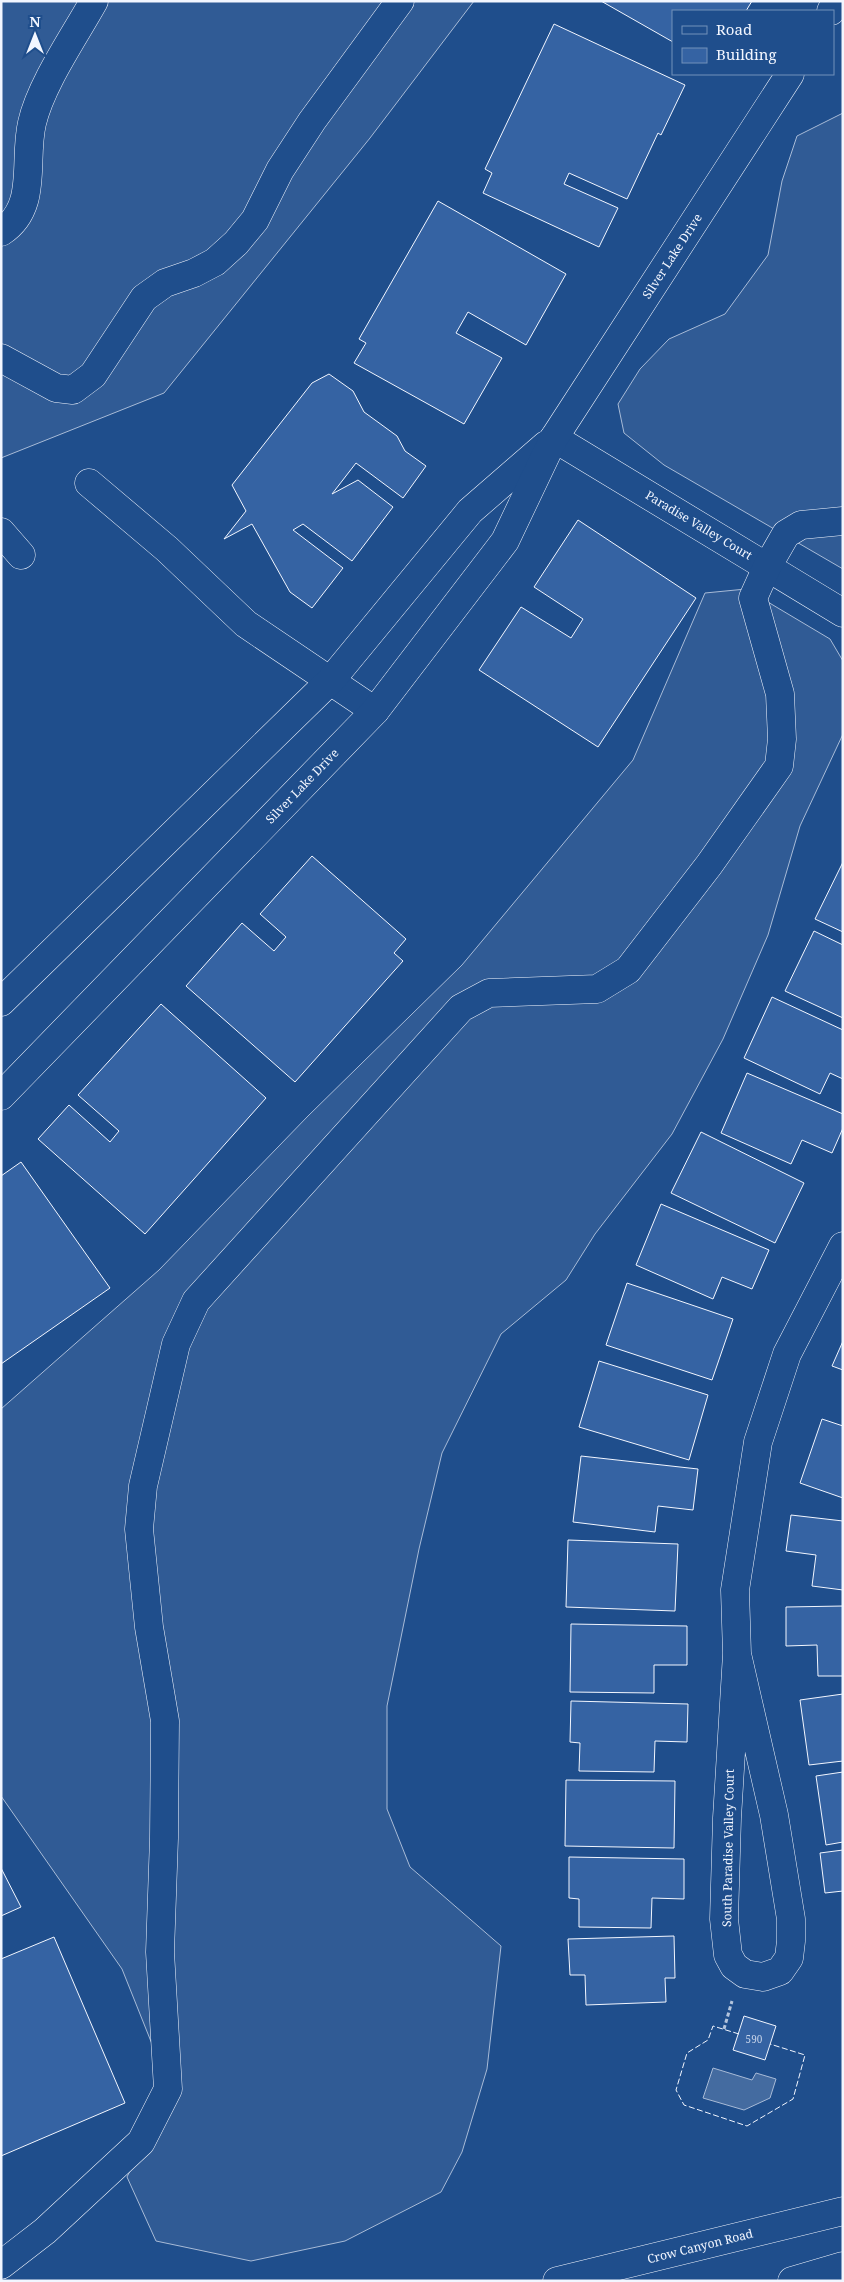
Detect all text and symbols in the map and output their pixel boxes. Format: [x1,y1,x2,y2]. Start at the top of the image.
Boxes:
north arrow [10,10,60,60]
legend [672,10,834,75]
text: N [29,12,41,31]
text: Road [716,19,752,39]
text: Building [716,44,777,64]
street label: Silver Lake Drive [638,210,706,302]
street label: Paradise Valley Court [642,486,756,564]
street label: Silver Lake Drive [262,745,342,827]
street label: South Paradise Valley Court [718,1769,738,1927]
house number: 590 [746,2032,763,2046]
street label: Crow Canyon Road [645,2224,755,2267]

